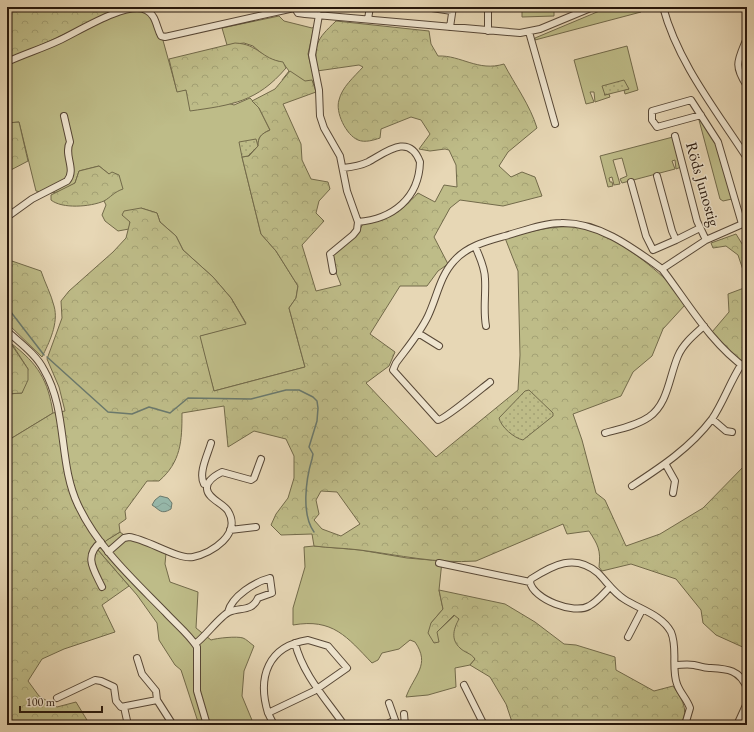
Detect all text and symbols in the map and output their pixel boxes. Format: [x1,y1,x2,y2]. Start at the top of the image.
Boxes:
street label: Röds Junostig [681,139,725,230]
scale bar [20,688,102,714]
text: 100 m [26,694,56,710]

